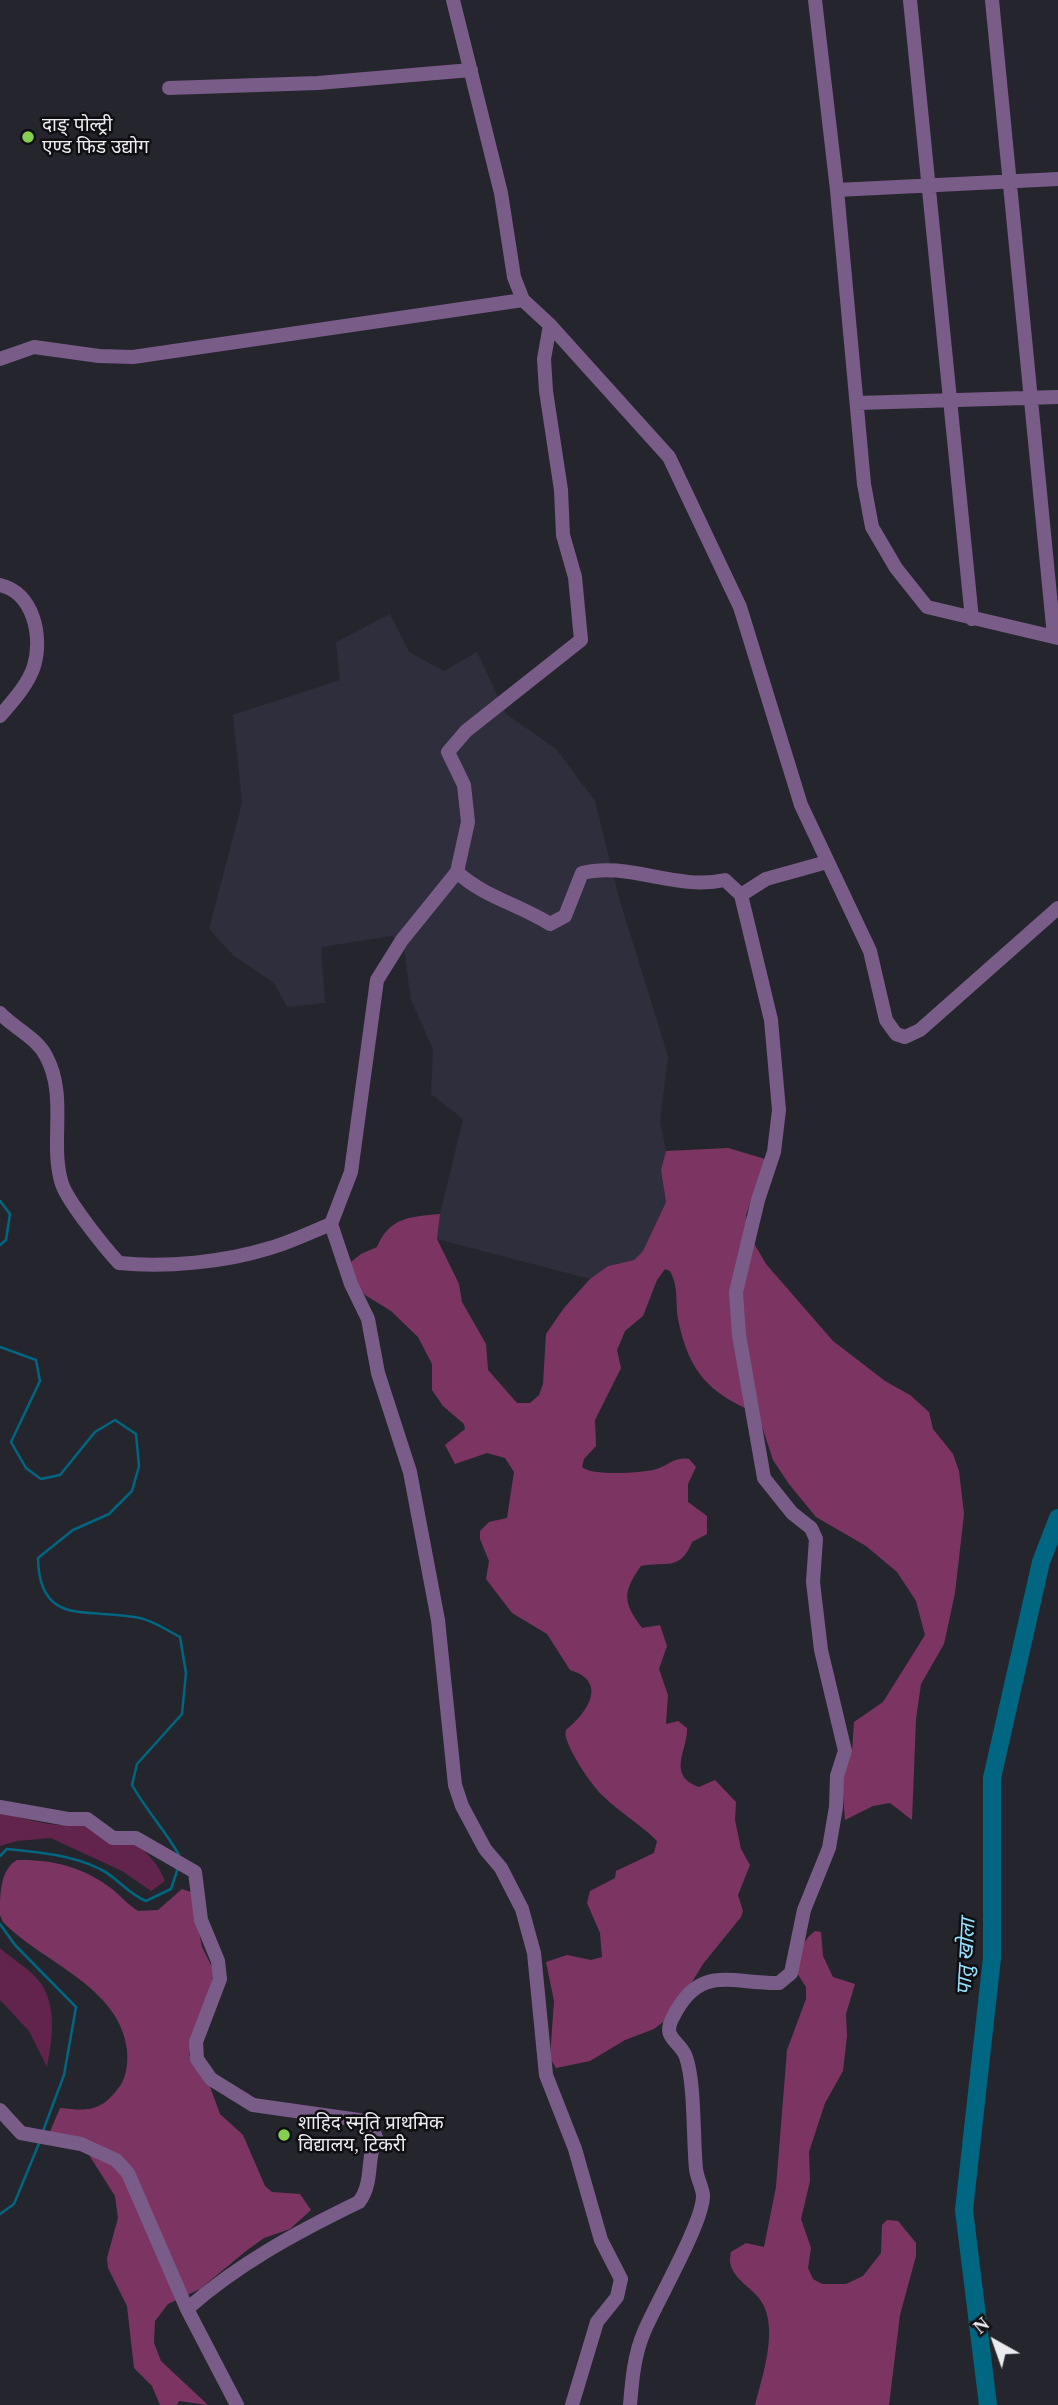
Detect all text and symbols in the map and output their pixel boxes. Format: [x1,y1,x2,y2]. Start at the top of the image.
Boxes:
place label: दाङ् पोल्ट्री एण्ड फिड उद्योग [42,115,149,159]
marker: दाङ् पोल्ट्री एण्ड फिड उद्योग [20,129,36,145]
water label: पातु खोला [952,1918,982,1996]
place label: शाहिद स्मृति प्राथमिक विद्यालय, टिकरी [298,2113,444,2157]
marker: शाहिद स्मृति प्राथमिक विद्यालय, टिकरी [276,2127,292,2143]
north arrow [960,2307,1030,2377]
text: N [969,2313,993,2338]

